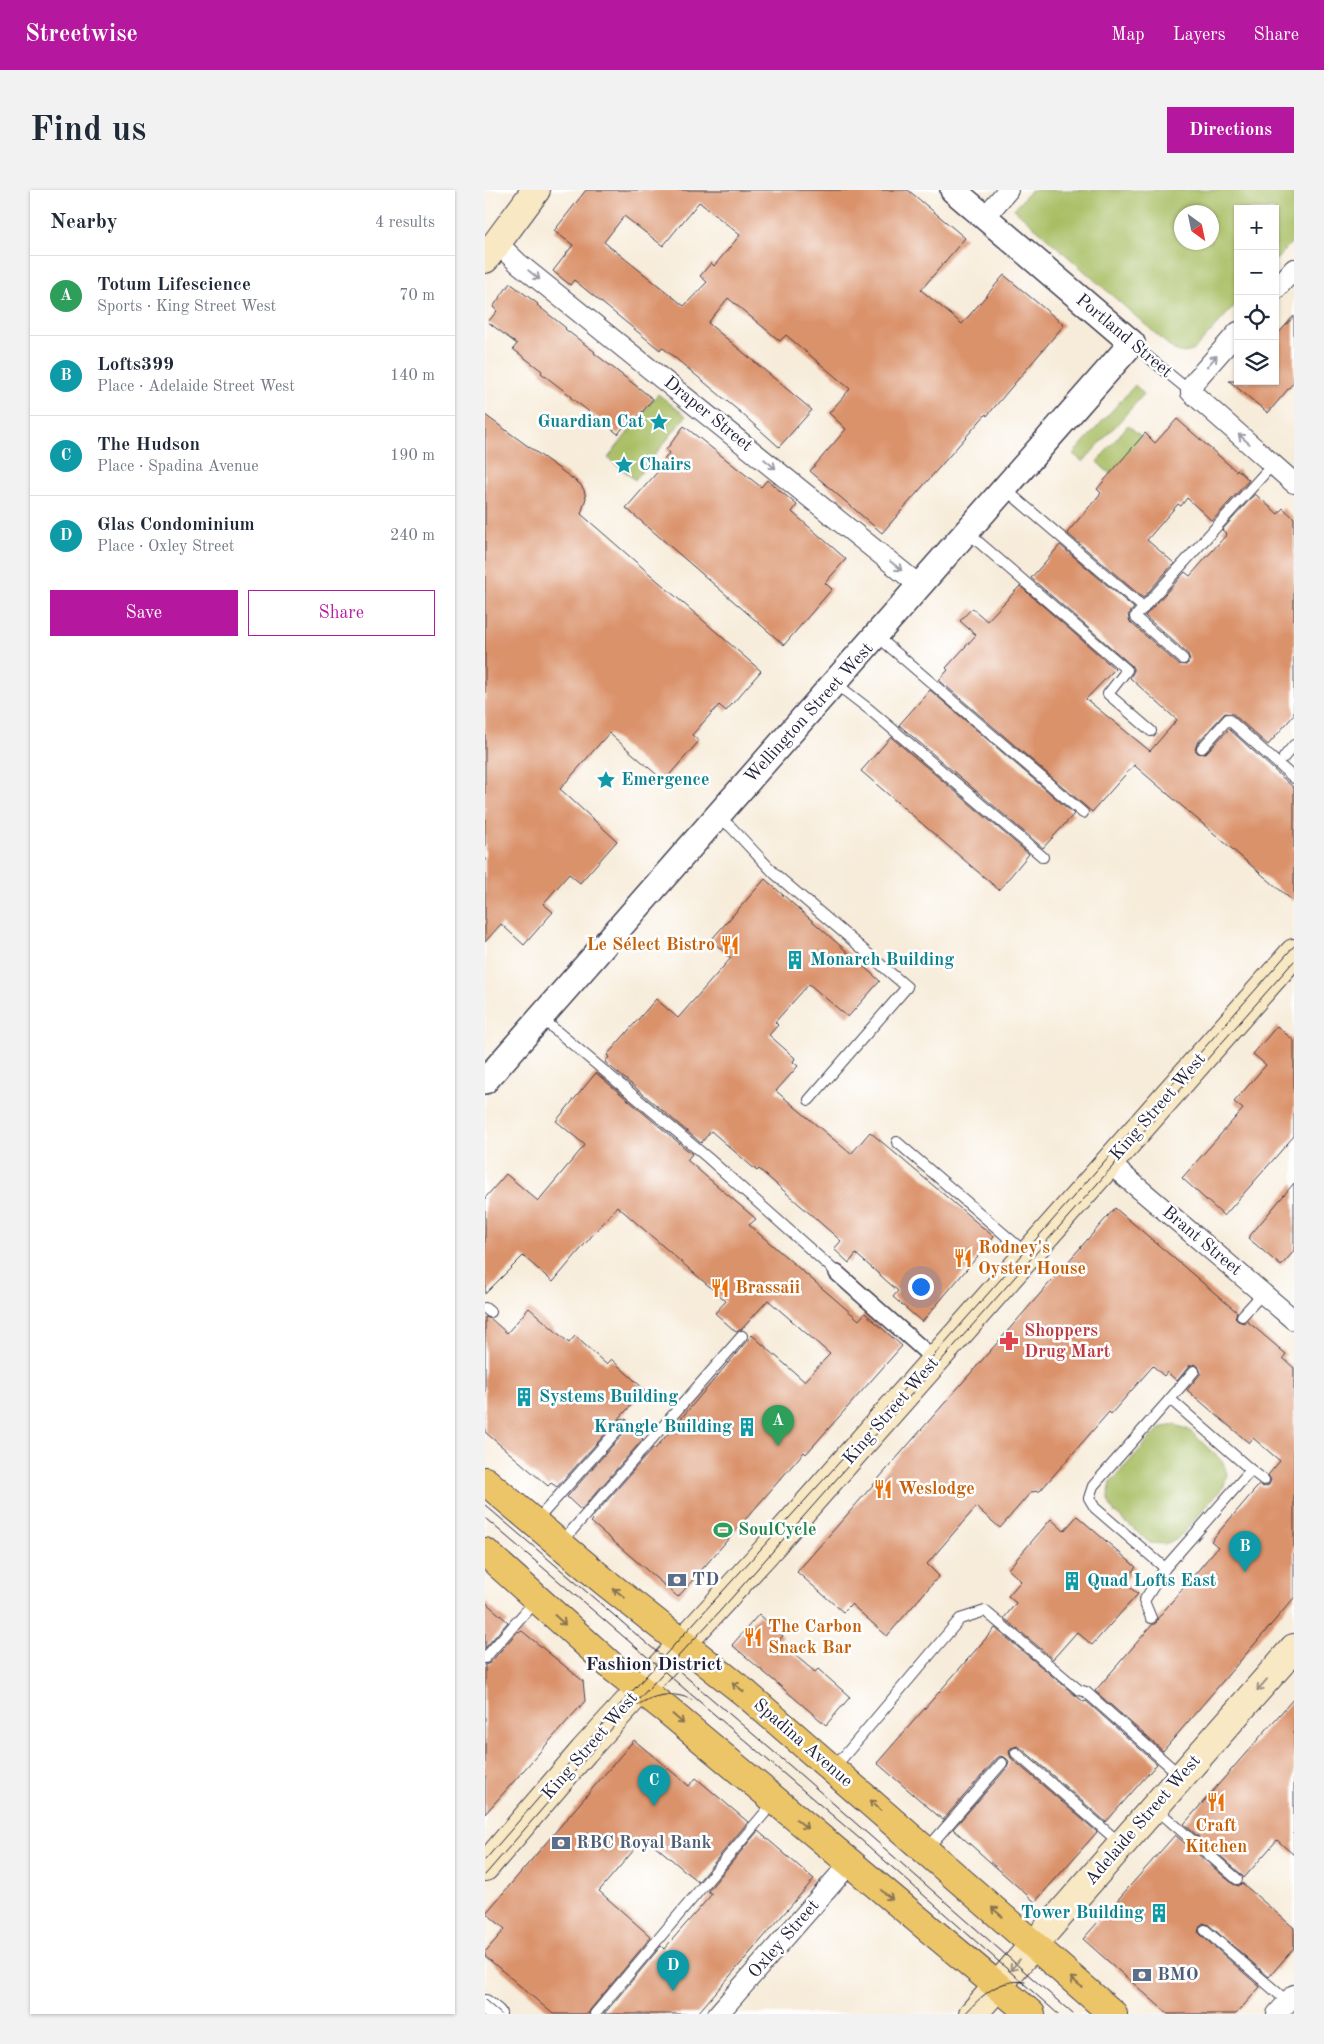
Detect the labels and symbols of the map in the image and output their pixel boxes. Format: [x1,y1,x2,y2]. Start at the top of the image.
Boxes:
north arrow [1174,205,1219,250]
one-way arrow [527,269,540,280]
street label: Portland Street [1072,291,1176,381]
one-way arrow [1206,354,1218,367]
street label: Draper Street [660,373,756,455]
place icon: Guardian Cat [648,411,670,433]
place label: Guardian Cat [537,413,644,431]
one-way arrow [1238,433,1251,445]
place icon: Chairs [613,454,635,476]
place label: Chairs [639,456,691,474]
one-way arrow [763,458,776,469]
one-way arrow [889,560,902,571]
street label: Wellington Street West [741,639,877,787]
place icon: Emergence [595,769,617,791]
place label: Emergence [621,771,710,789]
restaurant icon: Le Sélect Bistro [719,934,741,956]
place label: Le Sélect Bistro [586,936,715,954]
building icon: Monarch Building [784,949,806,971]
place label: Monarch Building [810,951,954,969]
street label: King Street West [1107,1050,1209,1164]
street label: Brant Street [1159,1203,1245,1279]
place label: Rodney's Oyster House [978,1239,1086,1278]
restaurant icon: Rodney's Oyster House [952,1247,974,1269]
your location [908,1274,934,1300]
restaurant icon: Brassaii [709,1277,731,1299]
place label: Brassaii [735,1279,800,1297]
place label: Shoppers Drug Mart [1024,1322,1111,1361]
pharmacy icon: Shoppers Drug Mart [998,1330,1020,1352]
street label: King Street West [840,1354,942,1468]
building icon: Systems Building [513,1386,535,1408]
place label: Systems Building [539,1388,678,1406]
pin: A [762,1405,794,1446]
building icon: Krangle Building [736,1416,758,1438]
place label: Krangle Building [594,1418,732,1436]
restaurant icon: Weslodge [872,1478,894,1500]
place label: Weslodge [898,1480,975,1498]
sports icon: SoulCycle [712,1519,734,1541]
place label: SoulCycle [738,1521,817,1539]
pin: B [1229,1531,1261,1572]
bank icon: TD [666,1569,688,1591]
building icon: Quad Lofts East [1061,1570,1083,1592]
place label: TD [692,1571,719,1589]
place label: Quad Lofts East [1087,1572,1217,1590]
one-way arrow [613,1588,626,1599]
one-way arrow [553,1614,566,1626]
place label: The Carbon Snack Bar [768,1618,862,1657]
restaurant icon: The Carbon Snack Bar [742,1626,764,1648]
district label: Fashion District [586,1656,723,1675]
one-way arrow [1256,1678,1268,1691]
one-way arrow [732,1682,745,1693]
street label: King Street West [539,1689,641,1803]
street label: Spadina Avenue [750,1695,856,1791]
one-way arrow [671,1713,684,1725]
street label: Adelaide Street West [1082,1752,1204,1888]
pin: C [638,1765,670,1806]
restaurant icon: Craft Kitchen [1205,1791,1227,1813]
one-way arrow [868,1799,881,1811]
place label: Craft Kitchen [1185,1817,1247,1856]
one-way arrow [795,1818,808,1829]
bank icon: RBC Royal Bank [550,1832,572,1854]
place label: RBC Royal Bank [576,1834,712,1852]
one-way arrow [881,1889,894,1900]
street label: Oxley Street [745,1896,823,1982]
building icon: Tower Building [1148,1902,1170,1924]
place label: Tower Building [1021,1904,1144,1922]
one-way arrow [991,1906,1004,1918]
pin: D [657,1950,689,1991]
one-way arrow [1009,1959,1021,1972]
bank icon: BMO [1131,1964,1153,1986]
place label: BMO [1157,1966,1199,1984]
one-way arrow [1070,1976,1083,1988]

